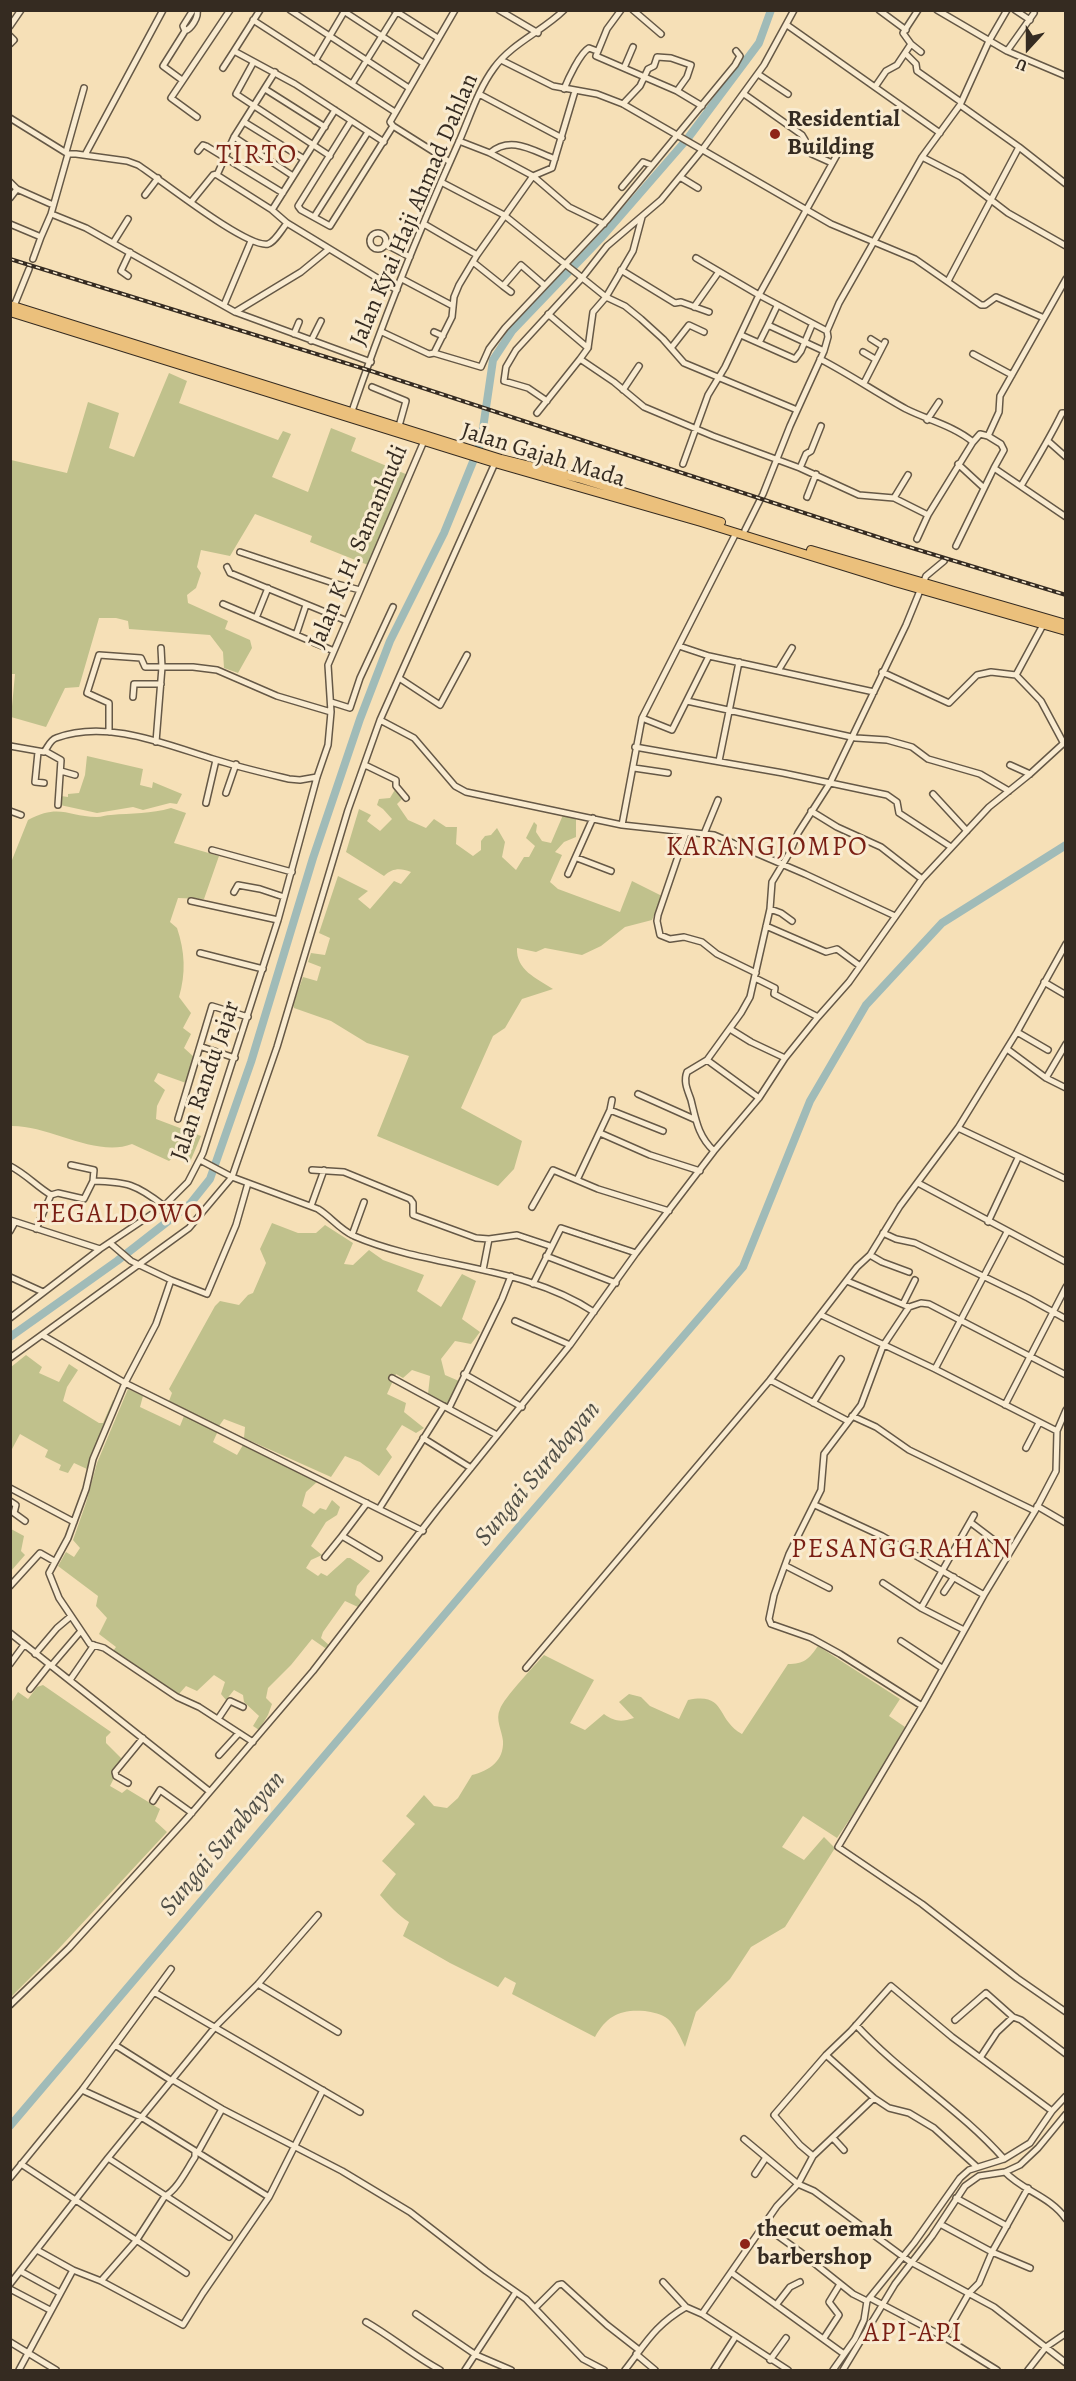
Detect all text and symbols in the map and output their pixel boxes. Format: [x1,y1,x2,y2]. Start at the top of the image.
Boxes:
north arrow [998,18,1058,78]
text: U [1013,53,1030,77]
street label: Jalan Kyai Haji Ahmad Dahlan [344,69,486,351]
place label: Residential Building [787,106,900,162]
marker: Residential Building [768,127,782,141]
district label: TIRTO [216,140,298,172]
street label: Jalan Gajah Mada [457,417,629,495]
street label: Jalan K.H. Samanhudi [303,441,415,653]
district label: KARANGJOMPO [666,832,868,864]
street label: Jalan Randu Jajar [165,997,247,1165]
district label: TEGALDOWO [34,1199,204,1231]
water label: Sungai Surabayan [468,1395,608,1553]
district label: PESANGGRAHAN [791,1534,1013,1566]
water label: Sungai Surabayan [153,1765,293,1923]
place label: thecut oemah barbershop [757,2216,893,2272]
marker: thecut oemah barbershop [738,2237,752,2251]
district label: API-API [863,2318,963,2350]

